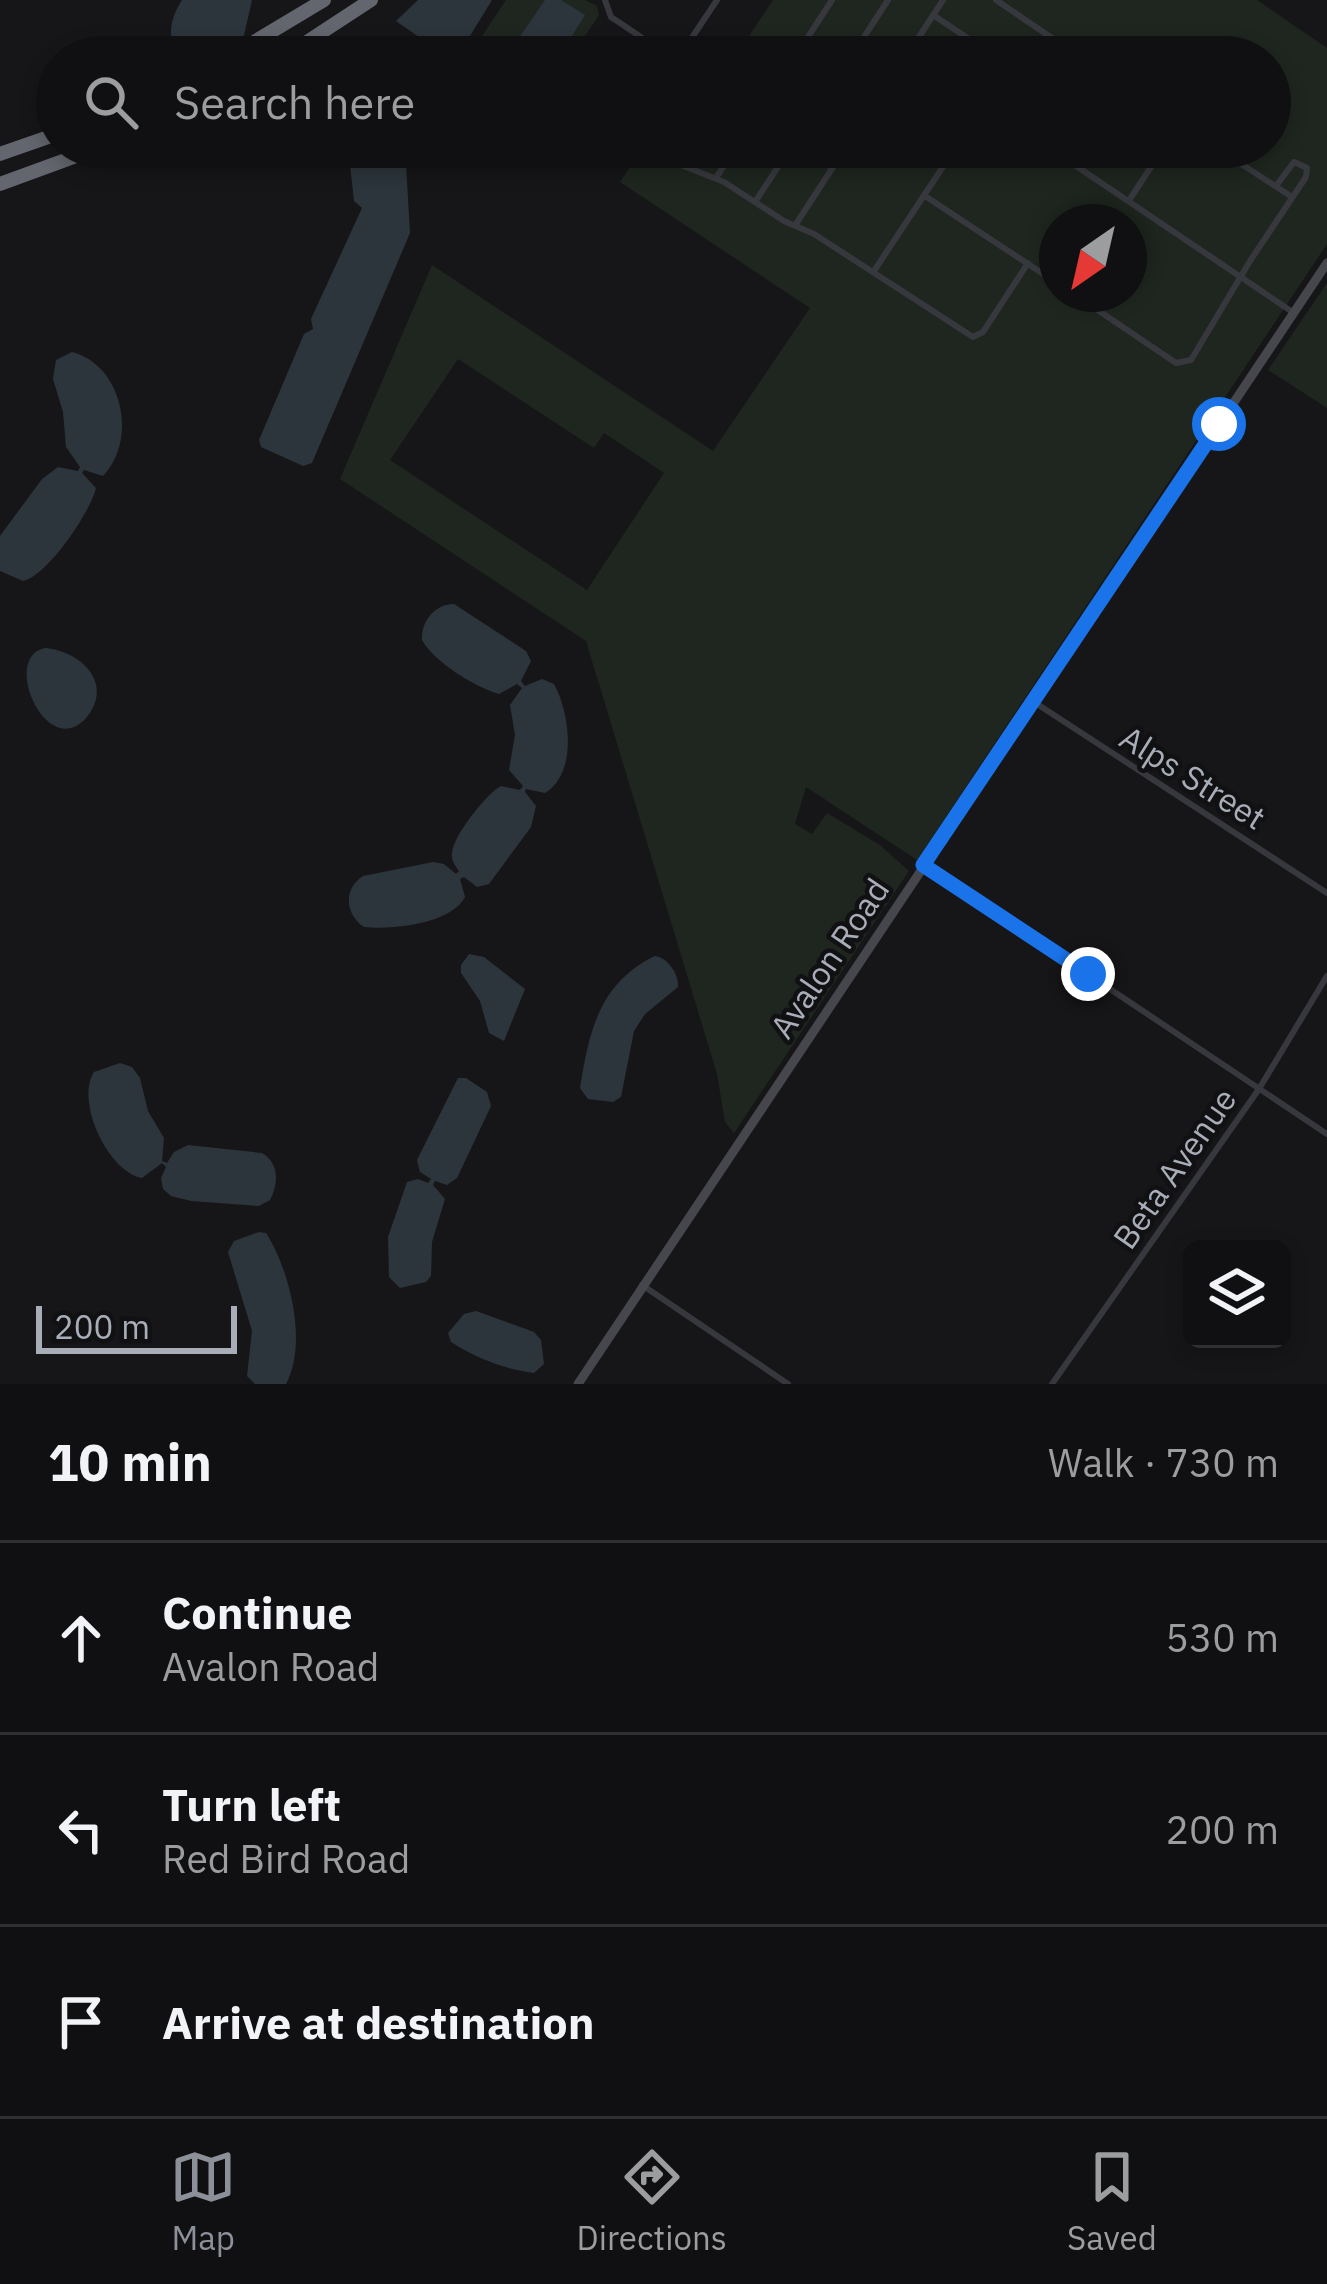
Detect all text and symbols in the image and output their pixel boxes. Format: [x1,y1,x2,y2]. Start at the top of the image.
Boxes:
search box [36,36,1291,168]
icon: search [78,69,144,135]
text: Search here [174,73,415,131]
north arrow [1039,204,1147,312]
route start [1192,397,1246,451]
street label: Alps Street [1112,715,1274,839]
street label: Avalon Road [760,870,898,1046]
route end [1061,947,1115,1001]
street label: Beta Avenue [1103,1079,1245,1257]
map controls [1183,1240,1291,1348]
button: layers [1183,1240,1291,1348]
scale bar [36,1300,237,1353]
text: 200 m [54,1305,150,1348]
text: 10 min [48,1429,212,1495]
text: Walk · 730 m [1048,1437,1279,1488]
text: Continue [162,1583,353,1641]
icon: ahead [48,1605,114,1671]
text: 530 m [1166,1612,1279,1663]
text: Avalon Road [162,1641,379,1692]
text: Turn left [162,1775,341,1833]
icon: left [48,1797,114,1863]
text: 200 m [1166,1804,1279,1855]
text: Red Bird Road [162,1833,410,1884]
icon: arrive [48,1989,114,2055]
text: Arrive at destination [162,1993,595,2051]
tab: Map [170,2144,236,2259]
tab: Directions [577,2144,727,2259]
tab: Saved [1067,2144,1157,2259]

